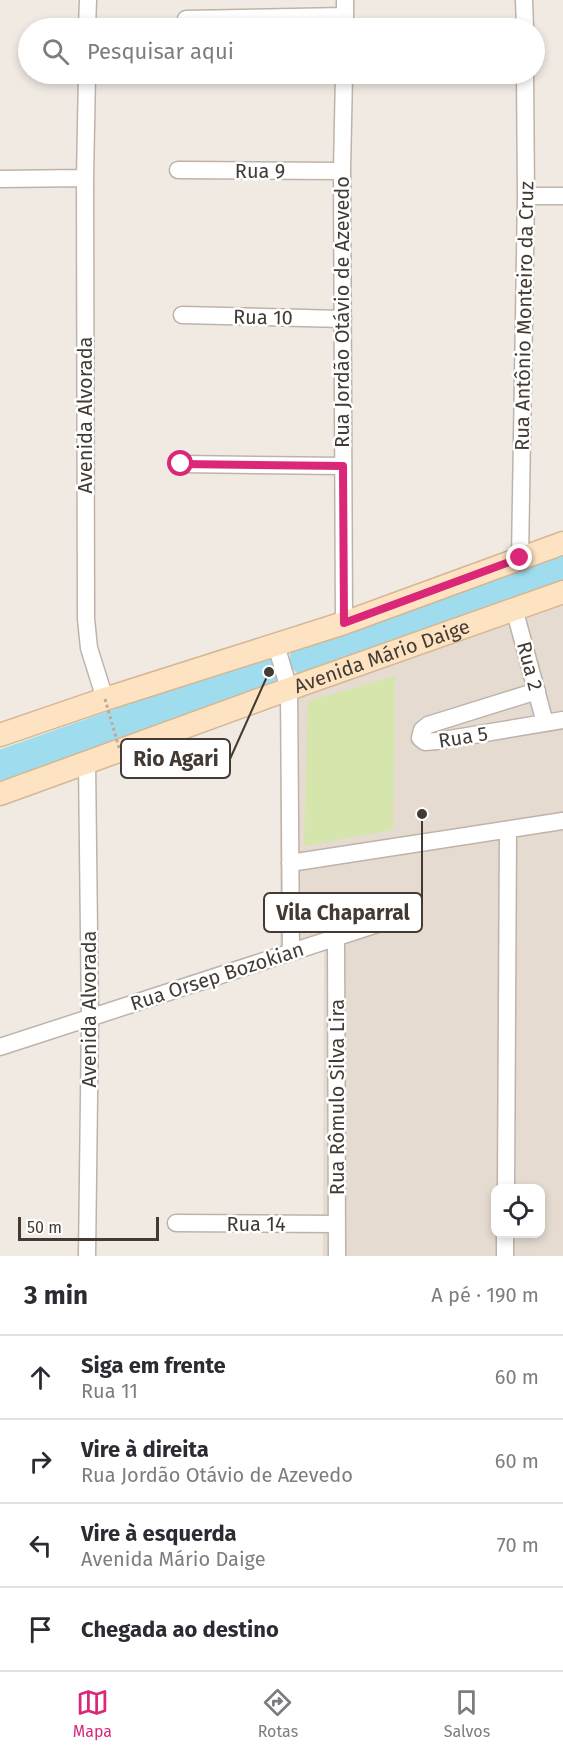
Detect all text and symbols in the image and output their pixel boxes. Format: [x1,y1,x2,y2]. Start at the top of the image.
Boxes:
search box [18,18,545,84]
icon: search [39,35,72,68]
text: Pesquisar aqui [87,38,234,65]
street label: Rua 9 [235,159,285,183]
street label: Rua Jordão Otávio de Azevedo [330,176,354,448]
street label: Rua Antônio Monteiro da Cruz [510,181,538,451]
street label: Rua 10 [233,304,293,330]
street label: Avenida Alvorada [73,337,97,493]
route start [167,450,193,476]
route end [506,544,532,570]
street label: Avenida Mário Daige [291,614,473,698]
street label: Rua 2 [512,639,548,693]
street label: Rua 5 [436,721,490,753]
callout: Rio Agari [121,739,230,778]
text: Rio Agari [133,746,219,772]
callout: Vila Chaparral [264,893,422,932]
text: Vila Chaparral [275,900,410,926]
street label: Avenida Alvorada [77,931,101,1087]
street label: Rua Orsep Bozokian [127,937,307,1015]
street label: Rua Rômulo Silva Lira [325,999,349,1195]
map controls [491,1184,545,1238]
button: locate [491,1184,545,1238]
street label: Rua 14 [226,1212,286,1236]
scale bar [18,1214,159,1242]
text: 50 m [27,1218,62,1237]
text: 3 min [24,1280,88,1311]
text: A pé · 190 m [431,1283,539,1307]
text: Siga em frente [81,1352,226,1379]
icon: ahead [24,1361,57,1394]
text: 60 m [495,1365,539,1389]
text: Rua 11 [81,1379,138,1403]
text: Vire à direita [81,1436,209,1463]
icon: right [24,1445,57,1478]
text: 60 m [495,1449,539,1473]
text: Rua Jordão Otávio de Azevedo [81,1463,353,1487]
text: Vire à esquerda [81,1520,237,1547]
icon: left [24,1529,57,1562]
text: 70 m [497,1533,539,1557]
text: Avenida Mário Daige [81,1547,266,1571]
icon: arrive [24,1613,57,1646]
text: Chegada ao destino [81,1616,279,1643]
tab: Mapa [73,1686,112,1741]
tab: Rotas [258,1686,298,1741]
tab: Salvos [444,1686,490,1741]

